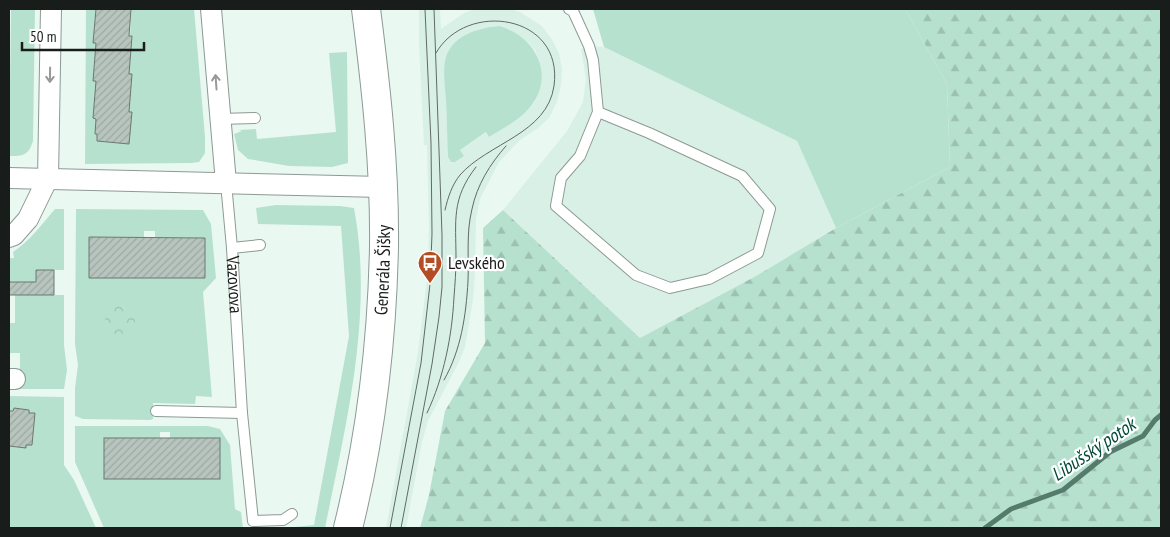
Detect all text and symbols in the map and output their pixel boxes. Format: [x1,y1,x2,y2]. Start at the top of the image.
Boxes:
scale bar [22,20,145,52]
text: 50 m [30,27,56,46]
one-way arrow [45,66,55,83]
one-way arrow [212,74,221,90]
street label: Generála Šišky [369,224,395,316]
bus stop icon: Levského [417,250,443,284]
place label: Levského [448,251,505,274]
street label: Vazovova [221,254,248,314]
water label: Libušský potok [1046,411,1142,486]

